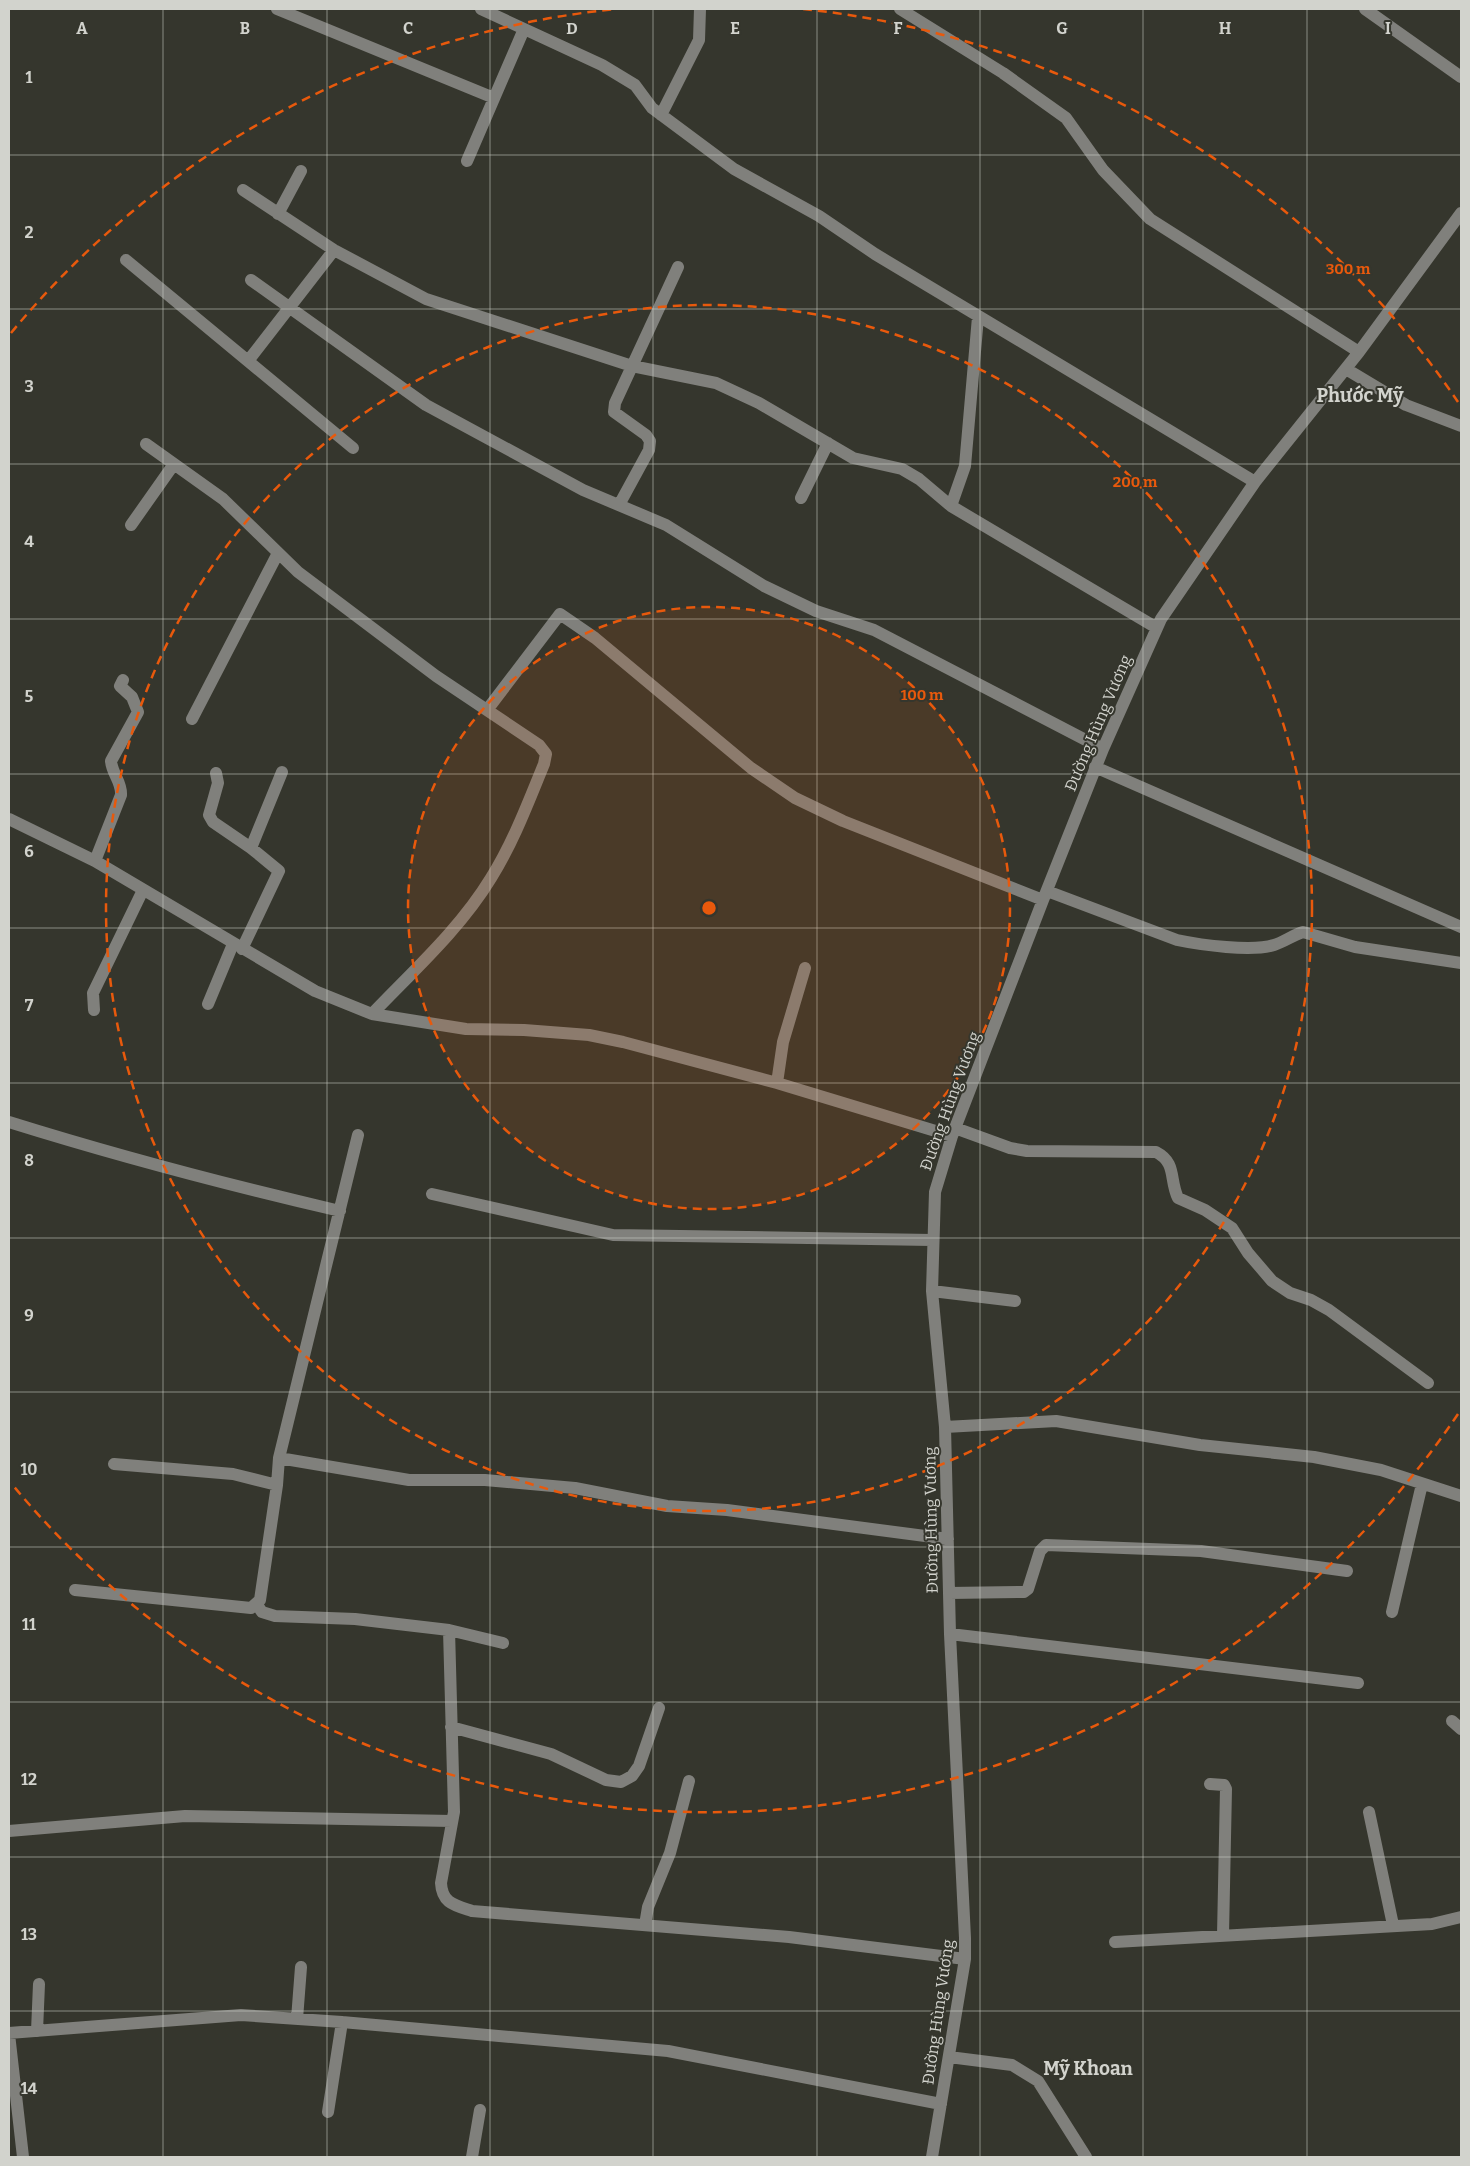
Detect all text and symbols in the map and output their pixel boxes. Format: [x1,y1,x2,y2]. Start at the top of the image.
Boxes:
text: A [76,19,88,38]
text: B [240,19,250,38]
text: C [403,19,413,38]
text: D [566,19,578,38]
text: E [730,19,740,38]
text: F [894,19,903,38]
text: G [1056,19,1068,38]
text: H [1219,19,1232,38]
text: I [1385,19,1391,38]
text: 1 [26,68,33,87]
text: 2 [24,223,34,242]
text: 300 m [1326,260,1371,278]
text: 3 [24,377,34,396]
district label: Phước Mỹ [1317,384,1404,407]
text: 200 m [1113,473,1158,491]
text: 4 [24,532,34,551]
street label: Đường Hùng Vương [1061,652,1135,794]
text: 100 m [901,686,944,704]
text: 5 [25,687,34,706]
text: 6 [24,842,34,861]
centre of rings [700,899,718,917]
text: 7 [25,996,34,1015]
street label: Đường Hùng Vương [916,1029,984,1173]
text: 8 [24,1151,34,1170]
text: 9 [24,1306,34,1325]
street label: Đường Hùng Vương [920,1447,942,1593]
text: 10 [20,1460,38,1479]
text: 11 [22,1615,36,1634]
text: 12 [21,1770,37,1789]
text: 13 [21,1925,37,1944]
street label: Đường Hùng Vương [918,1938,958,2086]
district label: Mỹ Khoan [1043,2057,1134,2080]
text: 14 [21,2079,38,2098]

